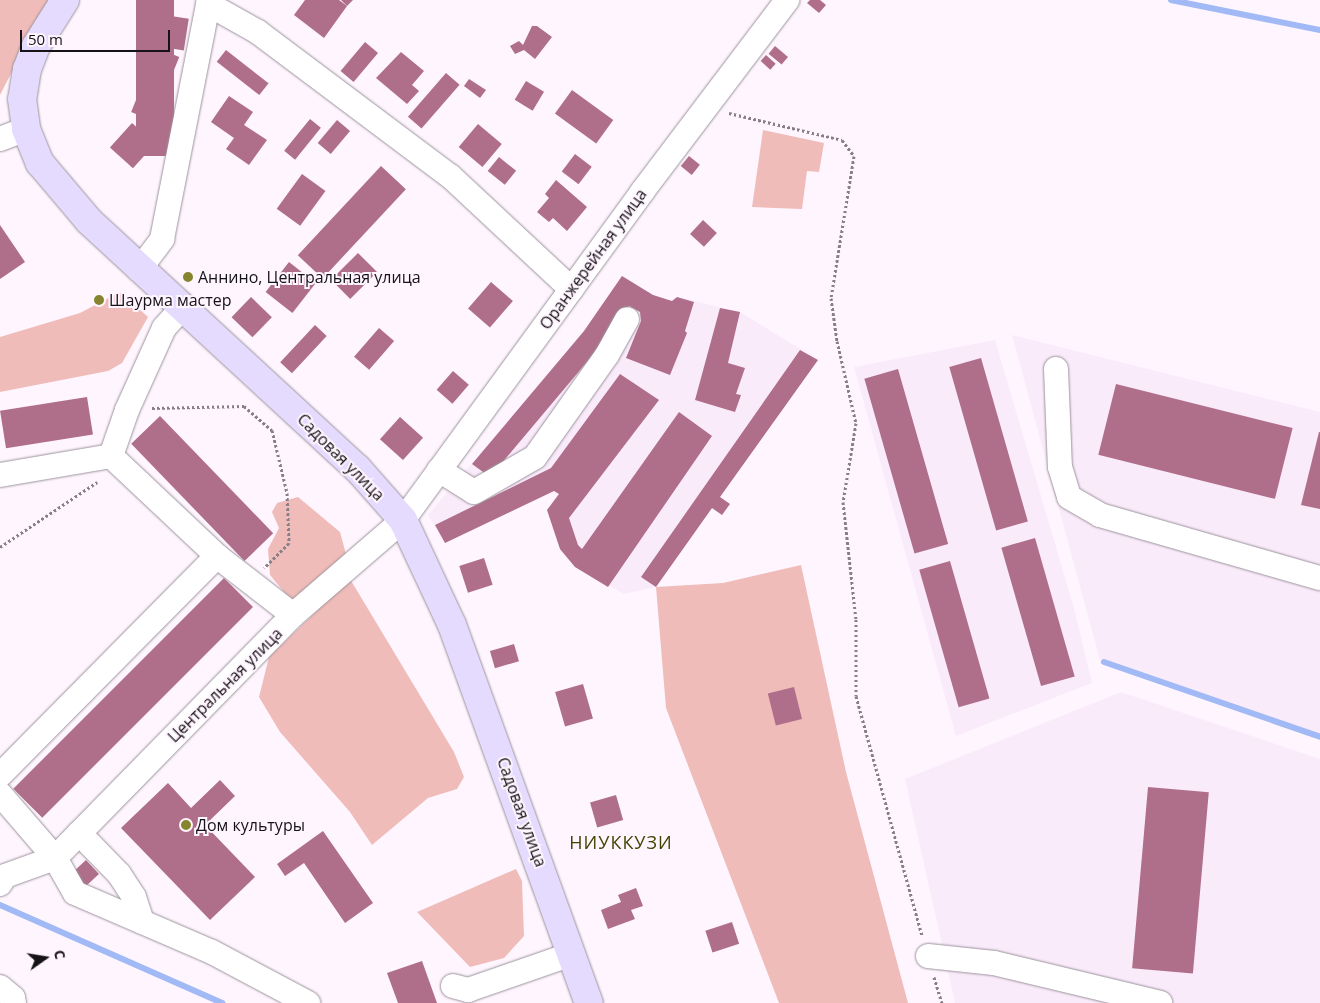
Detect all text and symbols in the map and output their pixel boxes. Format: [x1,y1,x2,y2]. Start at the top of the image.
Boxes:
scale bar [22,20,172,52]
text: 50 m [28,29,63,49]
street label: Оранжерейная улица [536,185,650,333]
place label: Аннино, Центральная улица [198,267,421,287]
marker: Аннино, Центральная улица [182,271,194,283]
place label: Шаурма мастер [109,290,232,310]
marker: Шаурма мастер [93,294,105,306]
street label: Садовая улица [294,410,388,504]
street label: Центральная улица [164,624,286,746]
street label: Садовая улица [493,755,551,869]
place label: Дом культуры [196,815,305,835]
marker: Дом культуры [180,819,192,831]
district label: НИУККУЗИ [568,831,674,853]
north arrow [20,933,70,983]
text: С [50,948,70,961]

